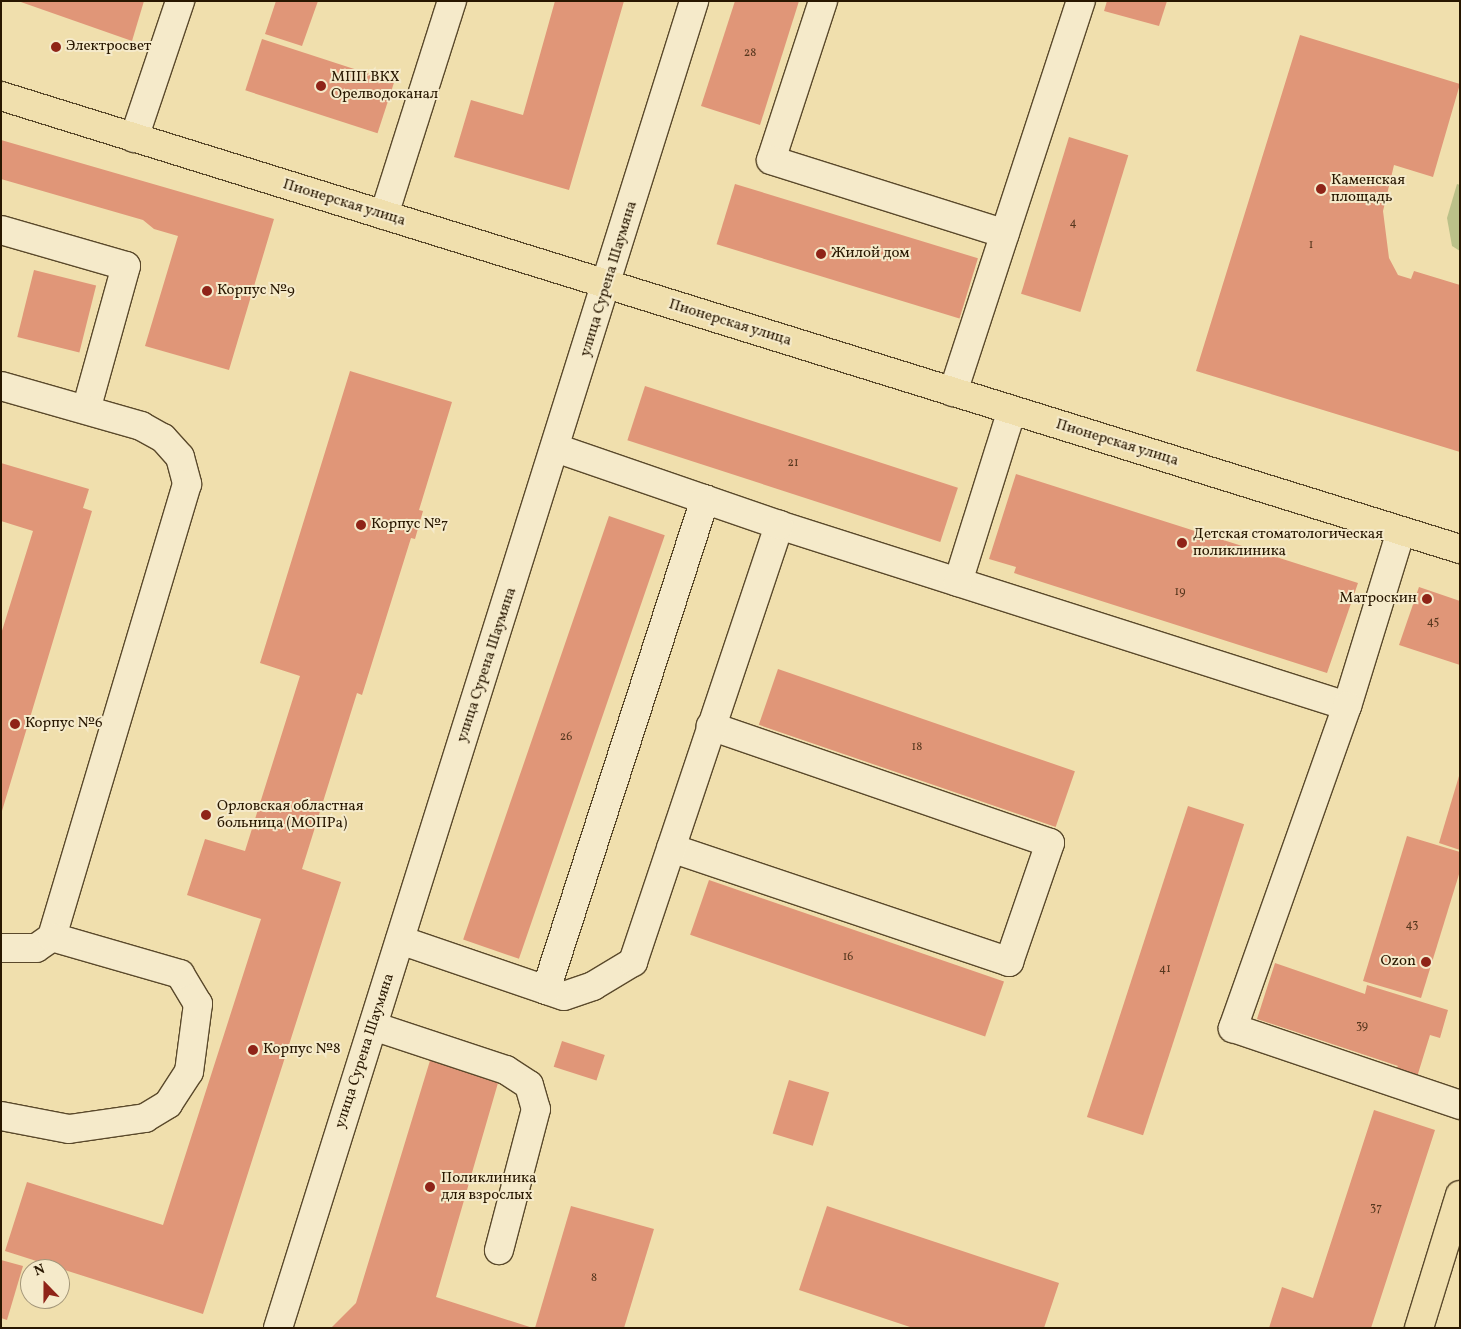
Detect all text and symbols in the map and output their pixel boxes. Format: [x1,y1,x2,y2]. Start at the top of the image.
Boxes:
place label: Электросвет [66,38,151,56]
marker: Электросвет [50,41,62,53]
house number: 28 [744,47,756,61]
place label: МПП ВКХ Орелводоканал [331,68,438,103]
marker: МПП ВКХ Орелводоканал [315,80,327,92]
place label: Каменская площадь [1331,171,1405,206]
street label: Пионерская улица [280,176,408,230]
marker: Каменская площадь [1315,183,1327,195]
street label: улица Сурена Шаумяна [577,199,641,359]
house number: 4 [1069,217,1077,231]
house number: 1 [1309,239,1313,253]
place label: Жилой дом [831,245,910,263]
marker: Жилой дом [815,248,827,260]
place label: Корпус №9 [217,282,295,300]
marker: Корпус №9 [201,285,213,297]
street label: Пионерская улица [666,296,794,350]
street label: Пионерская улица [1053,416,1181,470]
house number: 21 [787,457,799,471]
place label: Корпус №7 [371,516,448,534]
marker: Корпус №7 [355,519,367,531]
place label: Детская стоматологическая поликлиника [1193,525,1383,560]
marker: Детская стоматологическая поликлиника [1175,536,1189,550]
street label: улица Сурена Шаумяна [453,585,521,745]
house number: 19 [1175,586,1185,600]
place label: Матроскин [1339,590,1417,608]
marker: Матроскин [1421,593,1433,605]
house number: 45 [1427,616,1439,630]
place label: Корпус №6 [25,715,102,733]
marker: Корпус №6 [9,718,21,730]
house number: 26 [560,731,572,745]
house number: 18 [912,741,922,755]
place label: Орловская областная больница (МОПРа) [217,797,364,832]
marker: Орловская областная больница (МОПРа) [199,808,213,822]
house number: 43 [1406,919,1418,933]
house number: 16 [843,951,853,965]
place label: Ozon [1381,953,1416,971]
marker: Ozon [1420,956,1432,968]
house number: 41 [1159,963,1171,977]
street label: улица Сурена Шаумяна [331,971,399,1131]
house number: 39 [1356,1020,1368,1034]
place label: Корпус №8 [263,1041,341,1059]
marker: Корпус №8 [247,1044,259,1056]
place label: Поликлиника для взрослых [441,1169,536,1204]
marker: Поликлиника для взрослых [423,1180,437,1194]
house number: 37 [1370,1202,1382,1216]
north arrow [20,1259,70,1309]
text: N [31,1260,48,1281]
house number: 8 [591,1272,597,1286]

